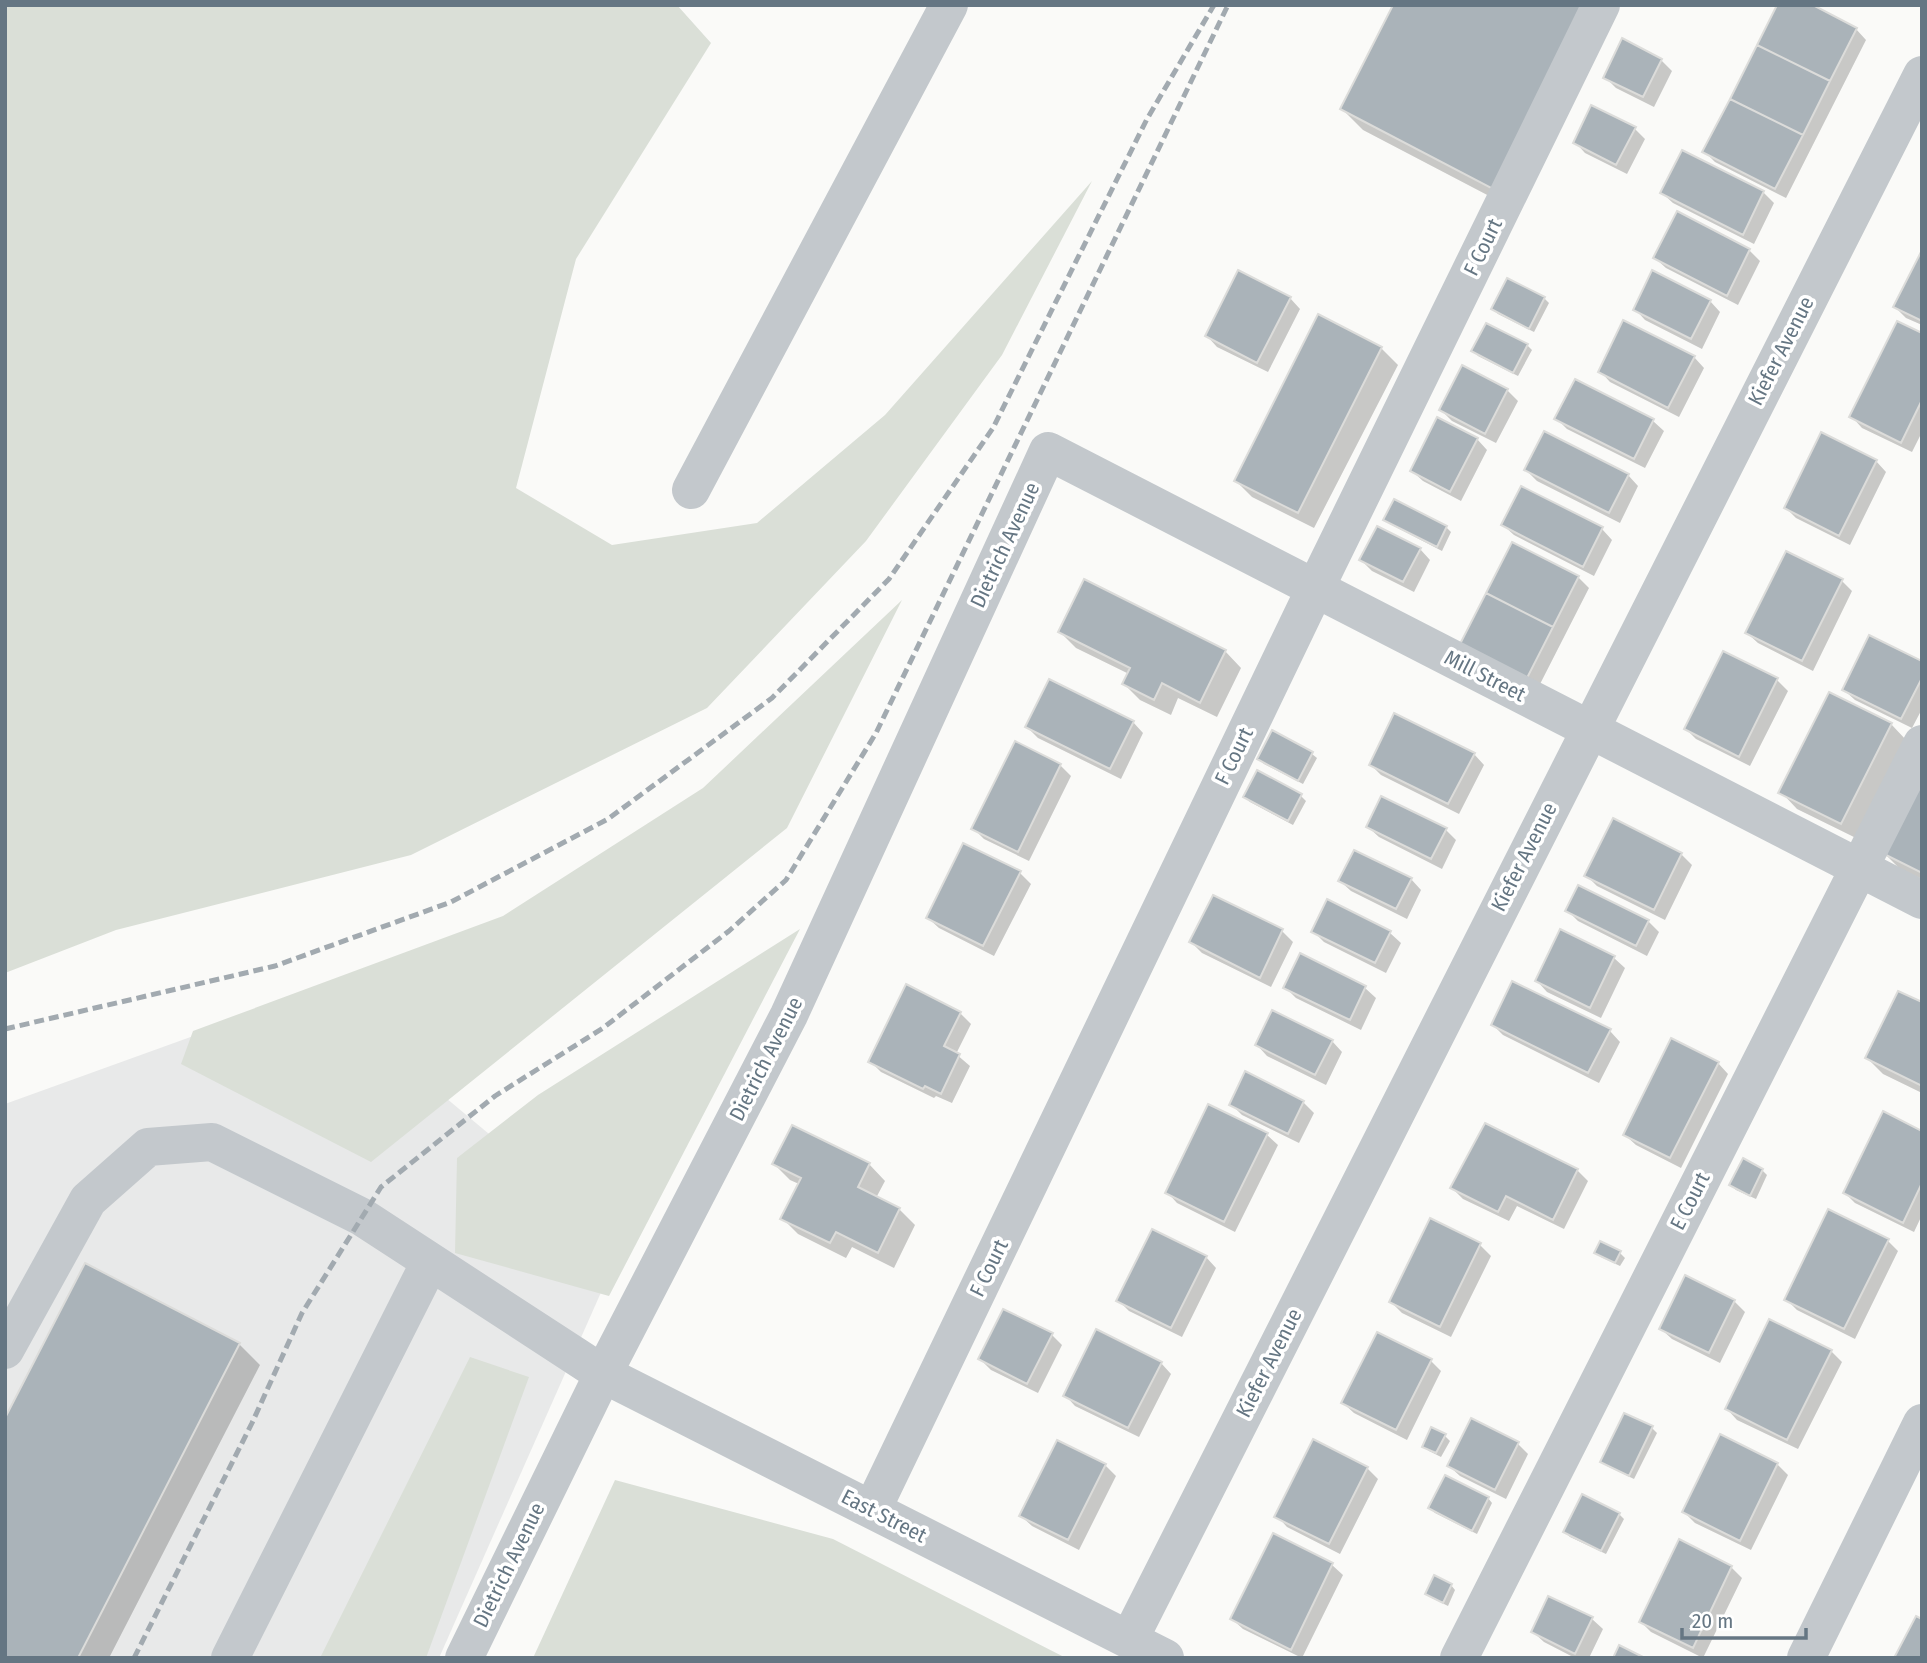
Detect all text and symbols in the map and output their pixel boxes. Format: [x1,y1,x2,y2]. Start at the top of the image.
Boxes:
street label: F Court [1458,214,1508,280]
street label: Kiefer Avenue [1742,292,1820,410]
street label: Dietrich Avenue [965,478,1045,612]
street label: Mill Street [1440,644,1530,708]
street label: F Court [1209,723,1259,789]
street label: Kiefer Avenue [1485,798,1563,916]
street label: Dietrich Avenue [724,993,808,1125]
street label: E Court [1665,1168,1716,1234]
street label: F Court [964,1235,1014,1301]
street label: Kiefer Avenue [1230,1304,1308,1422]
street label: East Street [837,1483,931,1549]
street label: Dietrich Avenue [468,1498,550,1632]
scale bar [1682,1596,1806,1640]
text: 20 m [1692,1608,1733,1634]

